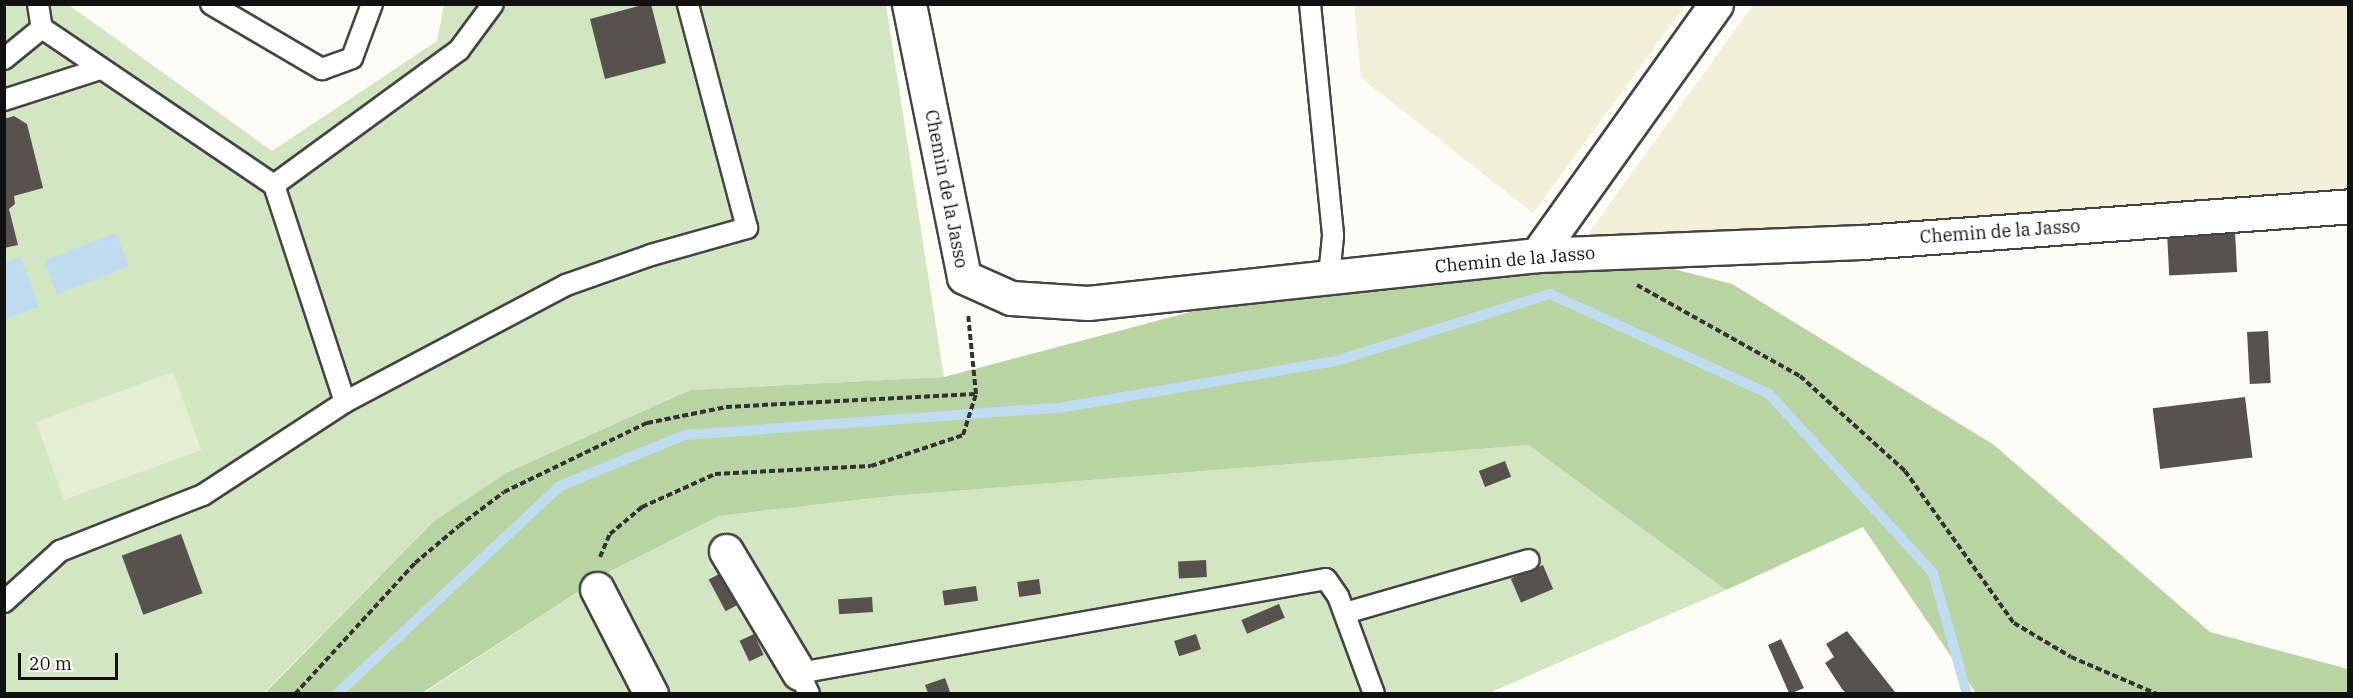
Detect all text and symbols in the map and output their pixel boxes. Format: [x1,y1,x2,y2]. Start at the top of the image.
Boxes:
street label: Chemin de la Jasso [920,108,972,270]
street label: Chemin de la Jasso [1919,216,2081,248]
street label: Chemin de la Jasso [1434,242,1596,278]
scale bar [21,641,122,679]
text: 20 m [29,652,72,675]

